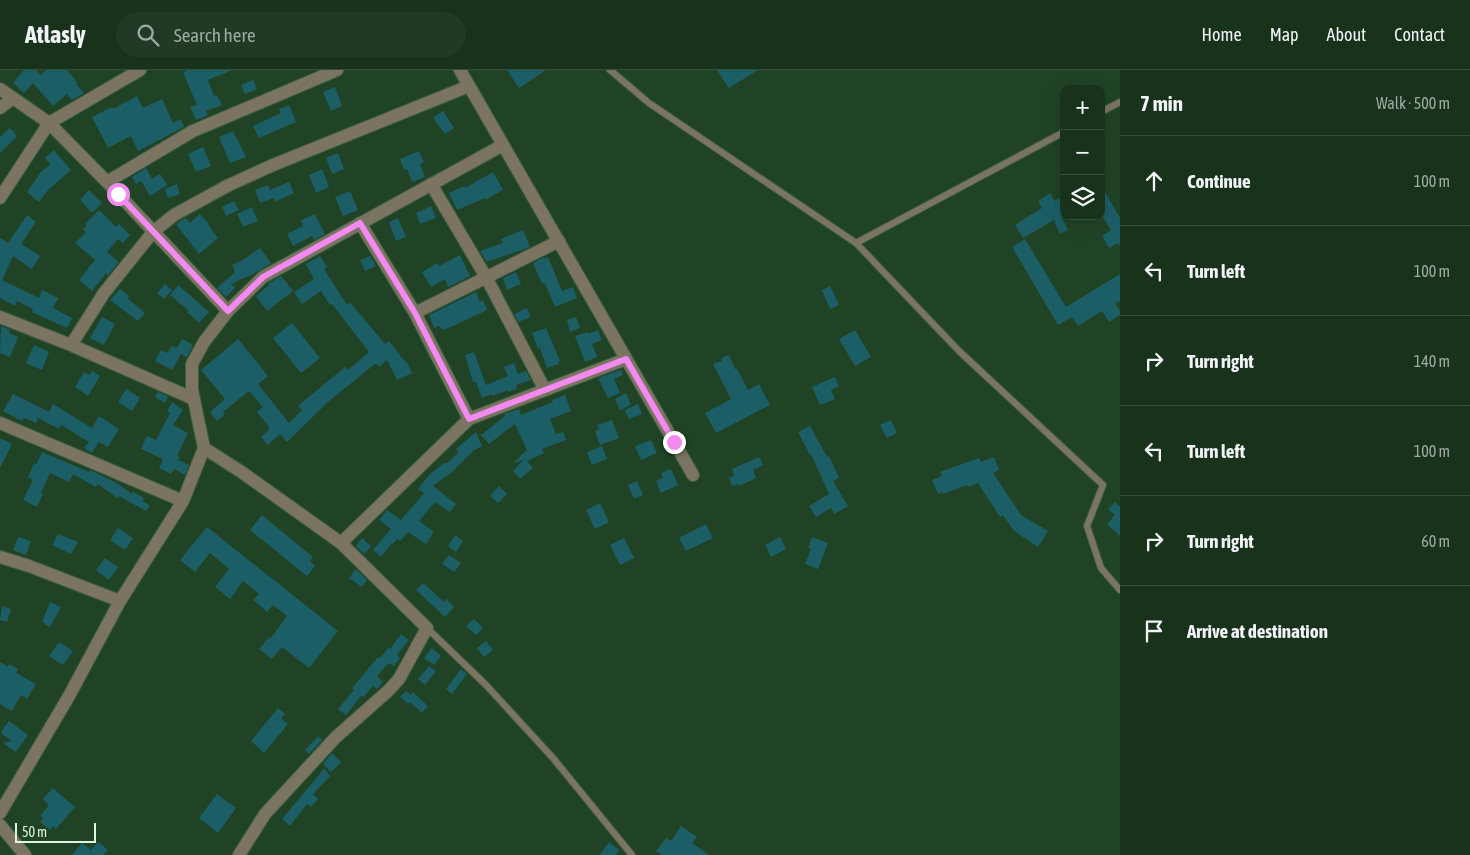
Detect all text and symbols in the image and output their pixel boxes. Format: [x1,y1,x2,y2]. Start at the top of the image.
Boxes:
search box [116,12,466,57]
text: Atlasly [25,21,86,48]
icon: search [134,21,162,49]
text: Search here [174,24,256,46]
text: Home [1202,24,1242,45]
text: Map [1270,24,1299,45]
text: About [1327,24,1366,45]
text: Contact [1394,24,1445,45]
map controls [1060,85,1105,220]
button: + [1060,85,1105,130]
text: 7 min [1140,91,1183,115]
text: Walk · 500 m [1376,94,1450,112]
button: − [1060,130,1105,175]
icon: ahead [1140,167,1168,195]
text: Continue [1187,170,1251,192]
text: 100 m [1414,172,1450,190]
button: layers [1060,175,1105,220]
route start [107,183,130,206]
icon: left [1140,257,1168,285]
text: Turn left [1187,260,1245,282]
text: 100 m [1414,262,1450,280]
icon: right [1140,347,1168,375]
text: Turn right [1187,350,1254,372]
text: 140 m [1414,352,1450,370]
route end [663,431,686,454]
icon: left [1140,437,1168,465]
text: Turn left [1187,440,1245,462]
text: 100 m [1414,442,1450,460]
icon: right [1140,527,1168,555]
text: Turn right [1187,530,1254,552]
text: 60 m [1421,532,1450,550]
icon: arrive [1140,617,1168,645]
text: Arrive at destination [1187,620,1328,642]
scale bar [15,820,96,843]
text: 50 m [22,824,47,840]

